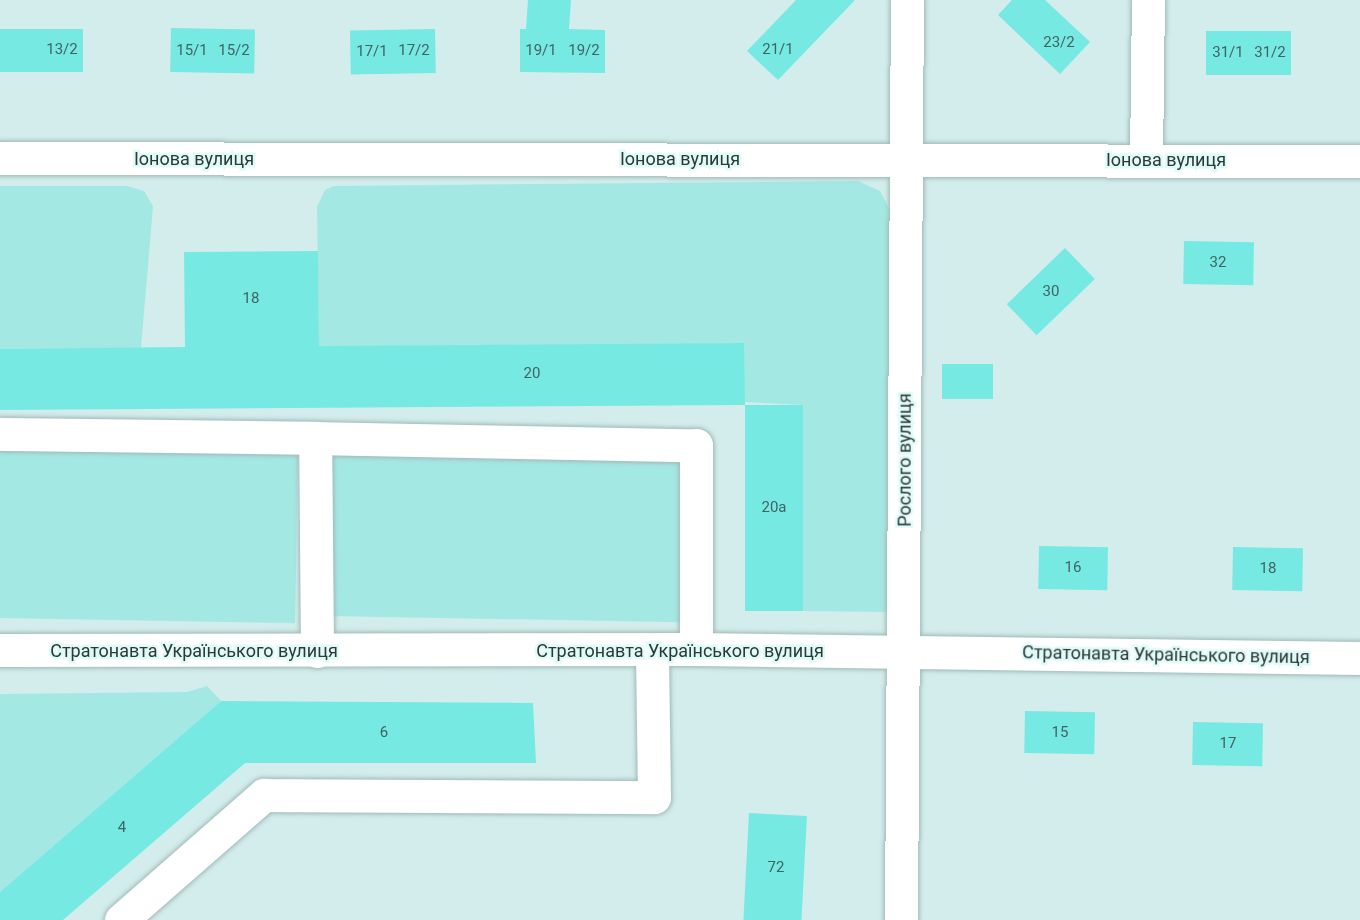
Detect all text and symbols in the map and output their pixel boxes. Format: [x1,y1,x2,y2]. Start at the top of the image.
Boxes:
house number: 23/2 [1043,34,1075,52]
house number: 13/2 [46,41,78,59]
house number: 21/1 [762,41,794,59]
house number: 15/1 [176,42,208,60]
house number: 15/2 [218,42,250,60]
house number: 17/2 [398,42,430,60]
house number: 19/1 [525,42,557,60]
house number: 19/2 [568,42,600,60]
house number: 17/1 [356,43,388,61]
house number: 31/1 [1212,44,1244,62]
house number: 31/2 [1254,44,1286,62]
street label: Іонова вулиця [134,148,254,170]
street label: Іонова вулиця [620,148,740,170]
street label: Іонова вулиця [1106,149,1226,171]
house number: 32 [1210,254,1226,272]
house number: 30 [1043,283,1059,301]
house number: 18 [243,290,259,308]
house number: 20 [524,365,540,383]
street label: Рослого вулиця [894,393,916,527]
house number: 20а [761,499,787,517]
house number: 16 [1065,559,1081,577]
house number: 18 [1260,560,1276,578]
street label: Стратонавта Українського вулиця [50,640,338,662]
street label: Стратонавта Українського вулиця [536,640,824,662]
street label: Стратонавта Українського вулиця [1022,642,1310,668]
house number: 6 [380,724,388,742]
house number: 15 [1052,724,1068,742]
house number: 17 [1220,735,1236,753]
house number: 4 [118,819,126,837]
house number: 72 [768,859,784,877]

